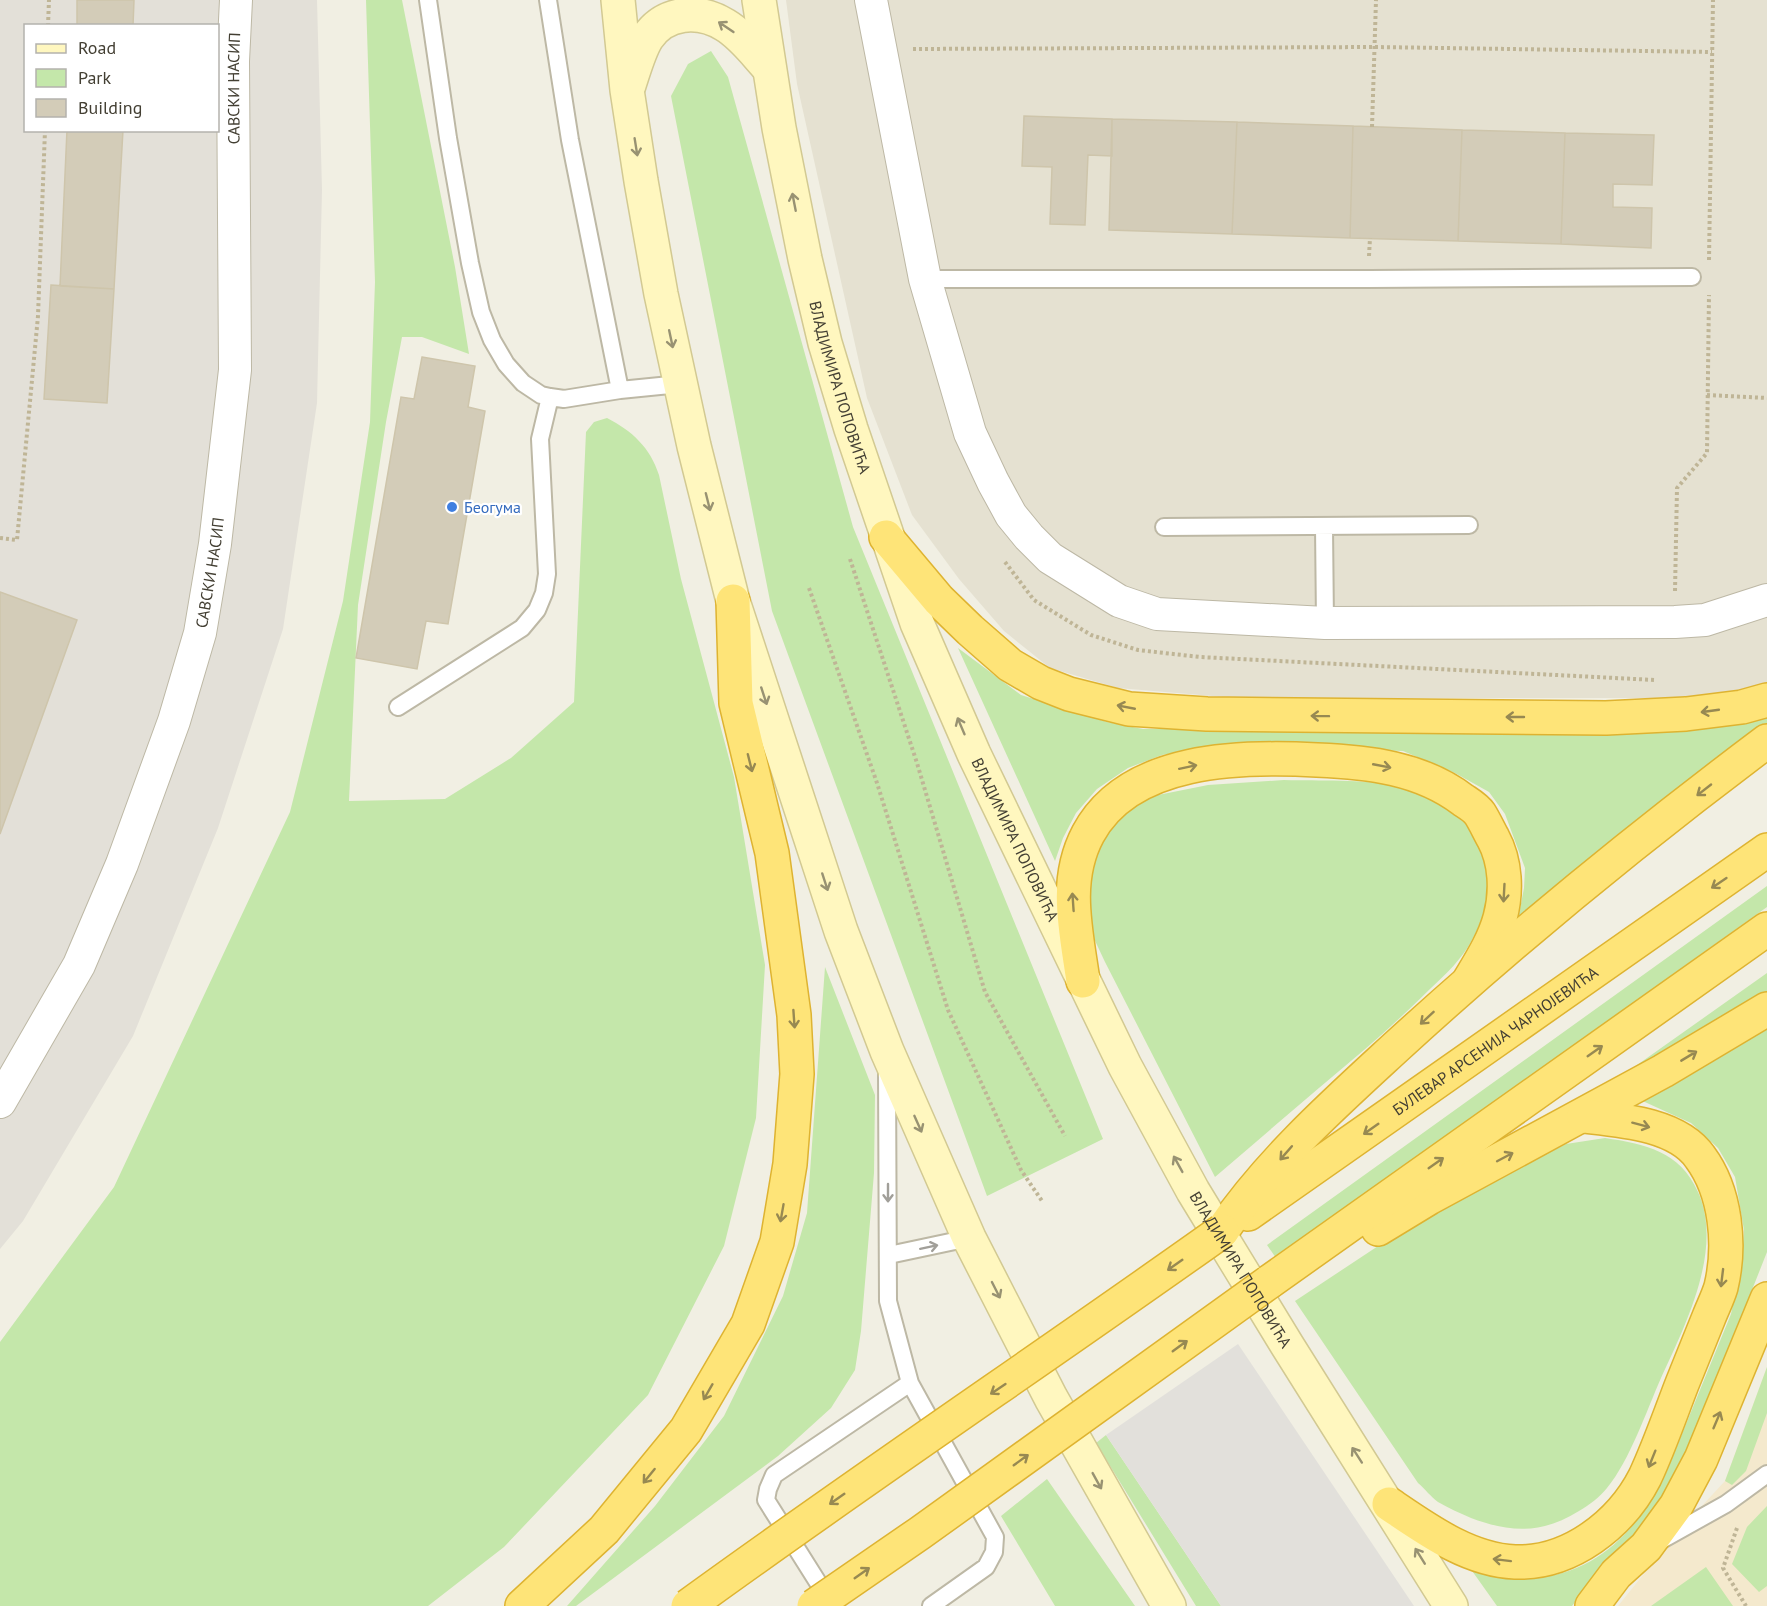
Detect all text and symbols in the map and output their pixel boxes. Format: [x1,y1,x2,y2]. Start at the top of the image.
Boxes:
one-way arrow [718,21,735,33]
legend [24,24,219,132]
street label: САВСКИ НАСИП [223,32,244,144]
text: Road [78,36,116,59]
text: Park [78,66,111,89]
text: Building [78,96,142,119]
one-way arrow [630,137,641,157]
one-way arrow [788,193,799,212]
street label: ВЛАДИМИРА ПОПОВИЋА [805,299,876,477]
one-way arrow [666,329,677,349]
one-way arrow [703,493,715,512]
place label: Беогума [464,497,521,517]
marker: Беогума [445,500,459,514]
street label: САВСКИ НАСИП [191,516,228,630]
one-way arrow [760,686,771,705]
one-way arrow [1116,701,1136,712]
one-way arrow [1700,706,1720,717]
one-way arrow [1311,710,1331,722]
one-way arrow [1506,711,1526,723]
one-way arrow [955,717,966,735]
one-way arrow [745,753,757,772]
street label: ВЛАДИМИРА ПОПОВИЋА [967,754,1064,925]
one-way arrow [1178,761,1197,772]
one-way arrow [1372,761,1391,772]
one-way arrow [1696,783,1712,796]
one-way arrow [820,872,831,891]
one-way arrow [1711,877,1727,889]
one-way arrow [1498,882,1509,902]
one-way arrow [1067,893,1078,912]
street label: БУЛЕВАР АРСЕНИЈА ЧАРНОЈЕВИЋА [1389,961,1602,1119]
one-way arrow [789,1008,800,1028]
one-way arrow [1420,1011,1435,1025]
one-way arrow [1587,1044,1603,1057]
one-way arrow [1680,1049,1697,1061]
one-way arrow [913,1115,924,1133]
one-way arrow [1631,1120,1650,1131]
one-way arrow [1363,1123,1379,1135]
one-way arrow [1279,1145,1293,1160]
one-way arrow [1496,1151,1514,1162]
one-way arrow [1172,1155,1183,1173]
one-way arrow [1428,1157,1444,1169]
one-way arrow [882,1183,894,1203]
street label: ВЛАДИМИРА ПОПОВИЋА [1186,1188,1297,1352]
one-way arrow [776,1203,787,1222]
one-way arrow [919,1241,938,1252]
one-way arrow [1167,1259,1183,1271]
one-way arrow [1716,1267,1727,1287]
one-way arrow [991,1281,1002,1299]
one-way arrow [1171,1340,1187,1353]
one-way arrow [702,1383,714,1400]
one-way arrow [990,1383,1007,1395]
one-way arrow [1712,1411,1723,1430]
one-way arrow [1350,1447,1363,1464]
one-way arrow [1646,1450,1657,1468]
one-way arrow [1013,1454,1029,1466]
one-way arrow [642,1468,655,1484]
one-way arrow [1091,1472,1103,1489]
one-way arrow [829,1493,846,1505]
one-way arrow [1414,1548,1426,1565]
one-way arrow [1493,1555,1513,1566]
one-way arrow [853,1567,870,1579]

